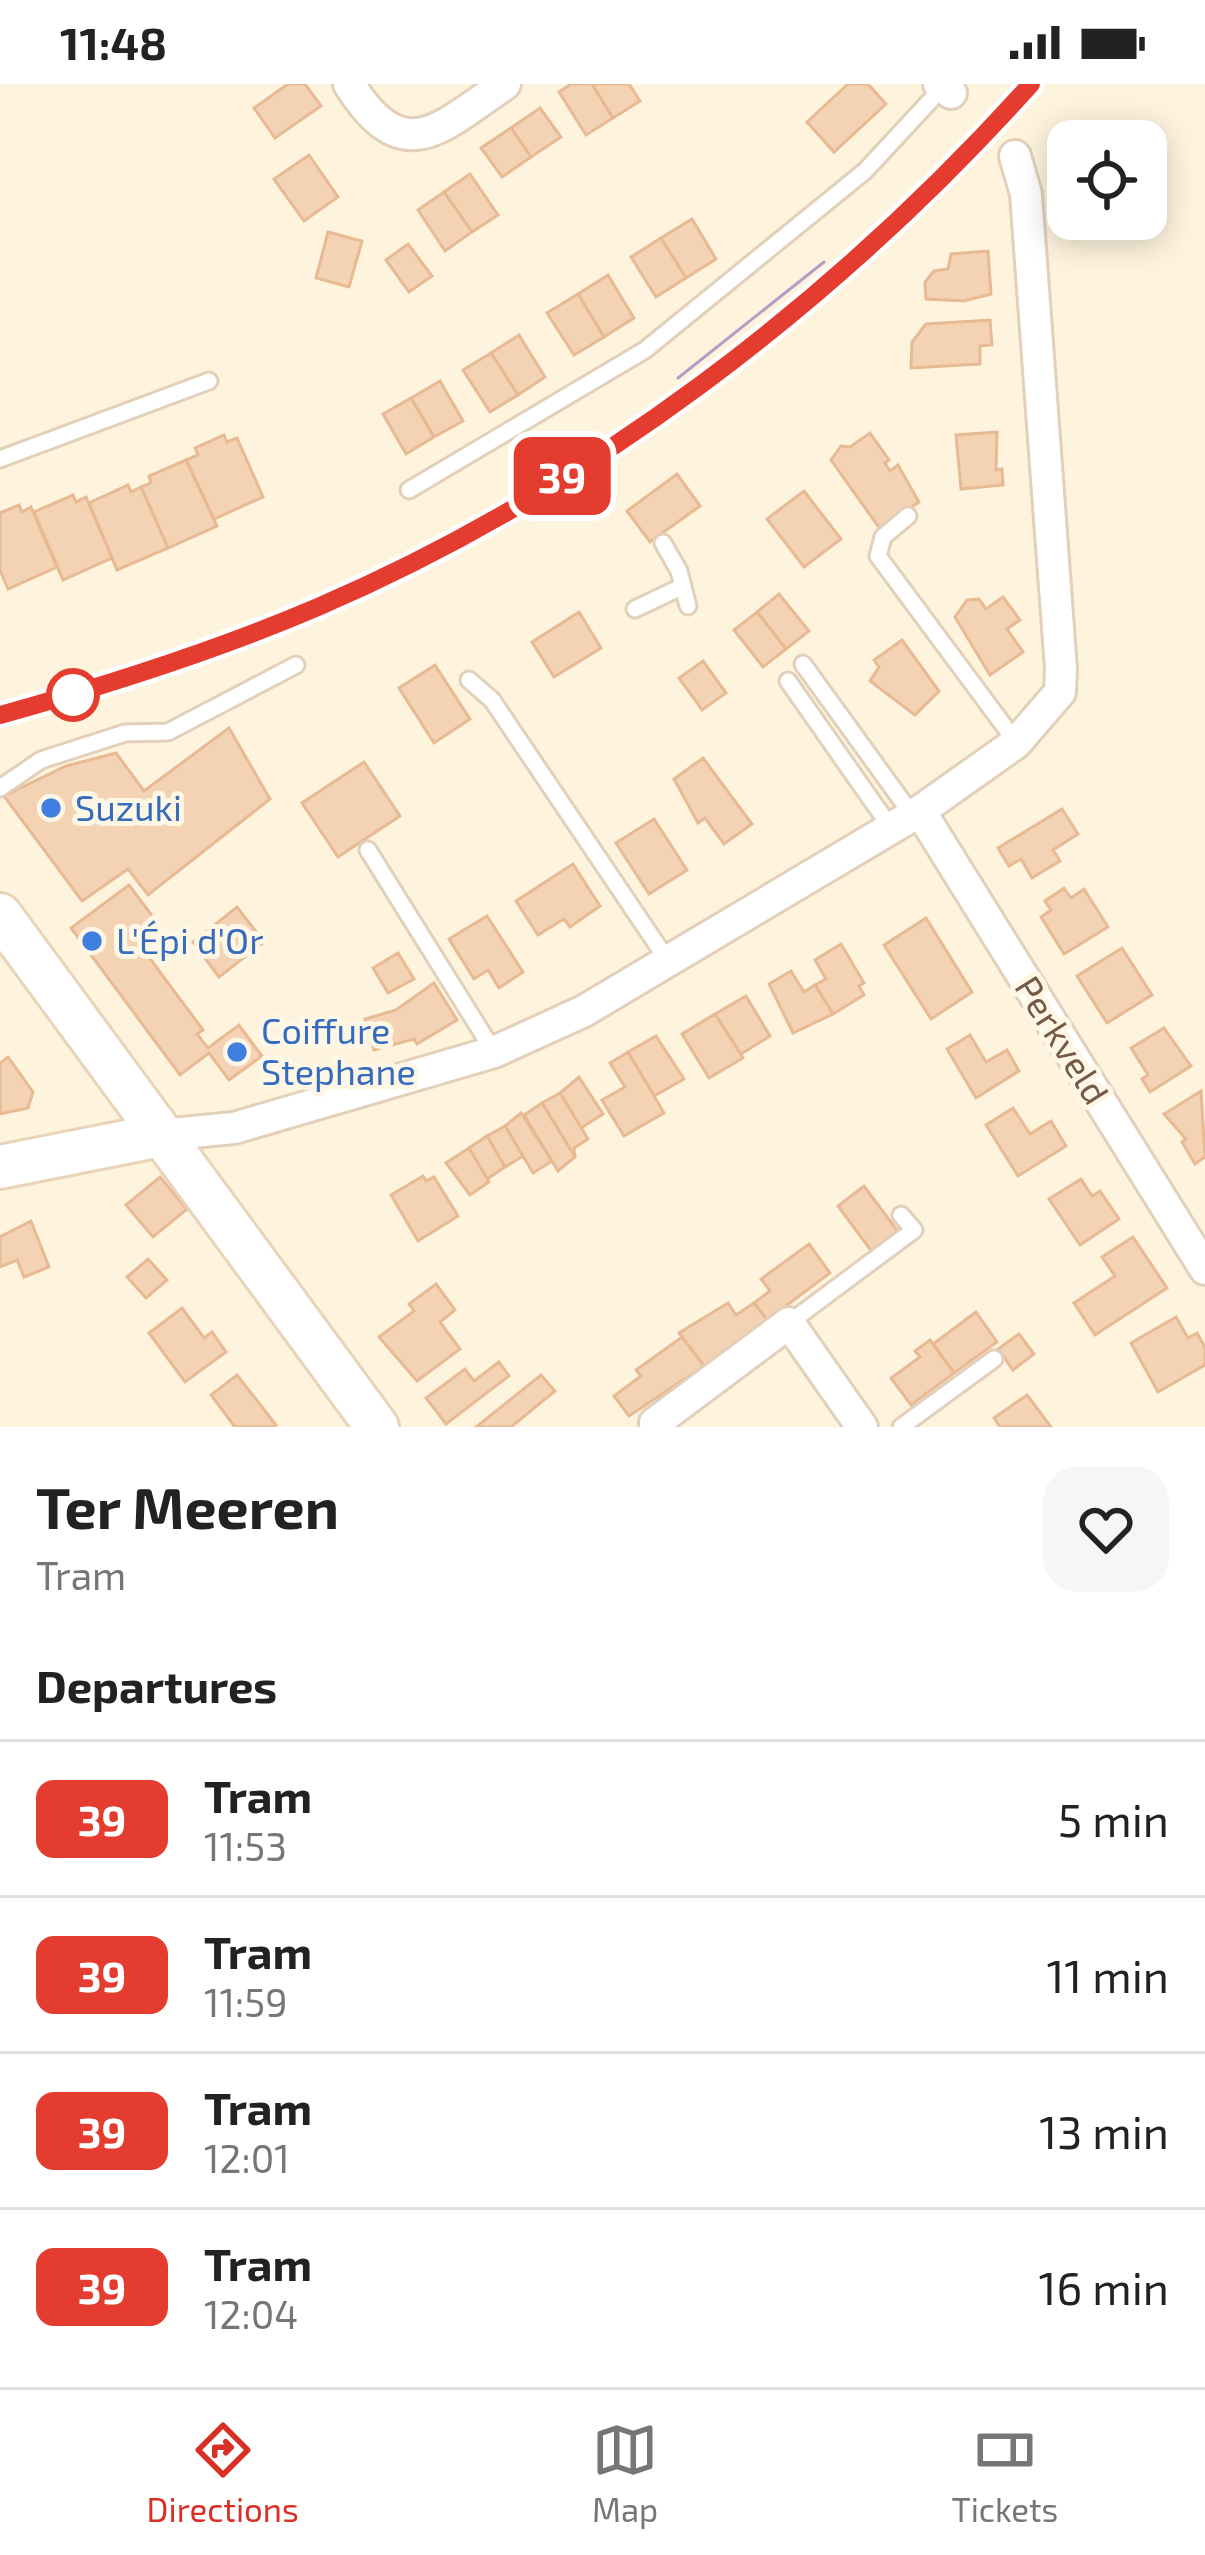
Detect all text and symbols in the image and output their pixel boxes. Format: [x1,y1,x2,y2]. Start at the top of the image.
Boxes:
text: 11:48 [60,15,167,69]
map controls [1047,120,1167,240]
button: locate [1047,120,1167,240]
line badge: 39 [508,437,616,515]
text: 39 [538,451,586,501]
unlabelled marker [48,670,98,720]
place label: Suzuki [75,785,182,828]
marker: Suzuki [38,795,64,821]
place label: L'Épi d'Or [116,918,264,961]
marker: L'Épi d'Or [79,928,105,954]
street label: Perkveld [1007,967,1119,1111]
place label: Coiffure Stephane [261,1008,416,1092]
marker: Coiffure Stephane [224,1039,250,1065]
button: heart [1043,1466,1169,1592]
text: Ter Meeren [36,1472,339,1540]
text: Tram [36,1551,126,1598]
text: Departures [36,1658,277,1712]
text: Tram [204,1768,312,1822]
text: 5 min [1058,1792,1169,1846]
text: 39 [78,1794,126,1844]
text: 11:53 [204,1822,287,1869]
text: Tram [204,1924,312,1978]
text: 11 min [1046,1948,1169,2002]
text: 39 [78,1950,126,2000]
text: 11:59 [204,1978,287,2025]
text: Tram [204,2080,312,2134]
text: 13 min [1039,2104,1169,2158]
text: 39 [78,2106,126,2156]
text: 12:01 [204,2134,290,2181]
text: Tram [204,2236,312,2290]
text: 16 min [1039,2260,1169,2314]
text: 39 [78,2262,126,2312]
text: 12:04 [204,2290,298,2337]
tab: Directions [147,2417,299,2529]
tab: Map [592,2417,658,2529]
tab: Tickets [951,2417,1058,2529]

